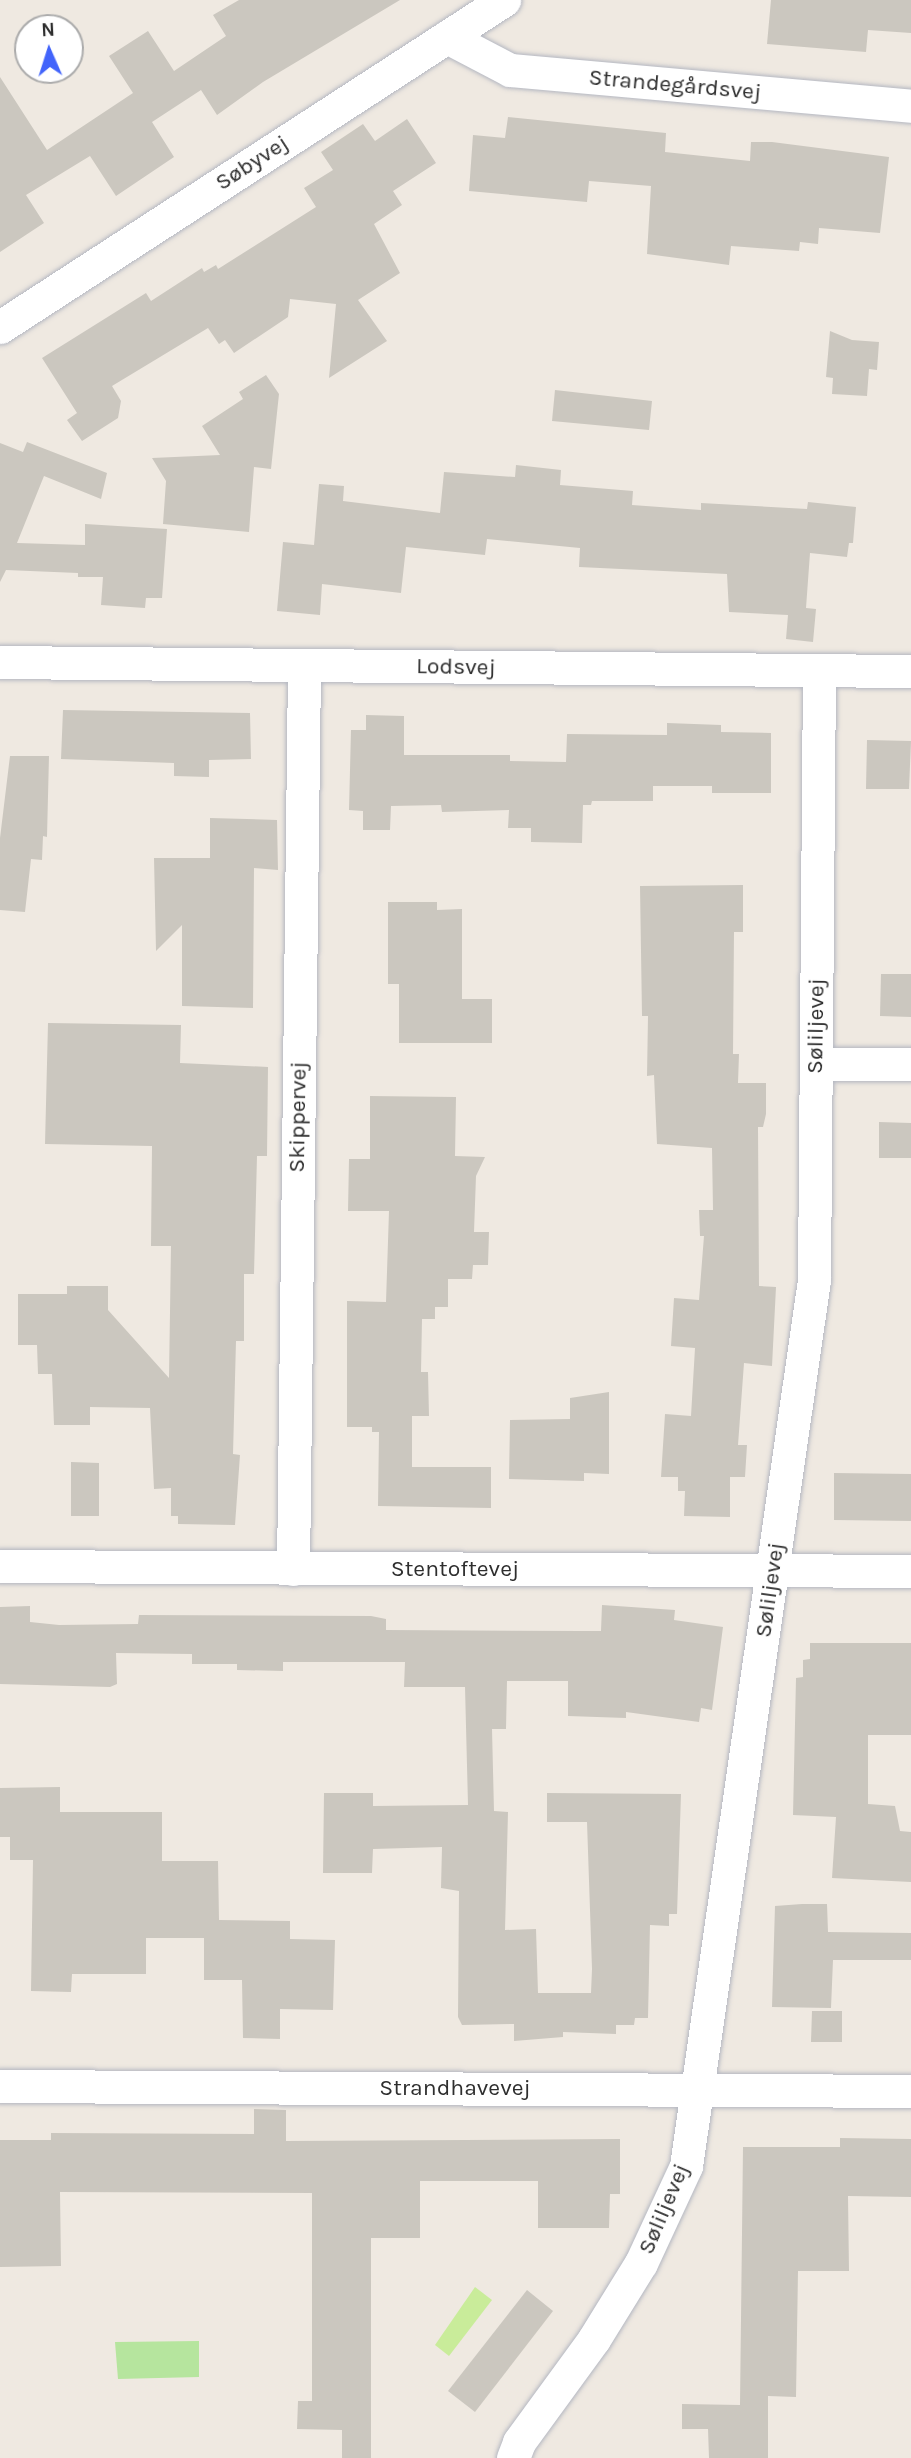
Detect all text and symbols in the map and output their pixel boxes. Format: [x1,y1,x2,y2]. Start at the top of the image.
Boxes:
north arrow [14,14,84,84]
text: N [41,19,55,41]
street label: Strandegårdsvej [588,64,762,106]
street label: Søbyvej [210,129,294,197]
street label: Lodsvej [416,653,496,681]
street label: Søliljevej [801,978,831,1074]
street label: Skippervej [283,1061,313,1173]
street label: Søliljevej [750,1541,790,1639]
street label: Stentoftevej [391,1555,519,1583]
street label: Strandhavevej [379,2074,531,2102]
street label: Søliljevej [633,2160,695,2258]

